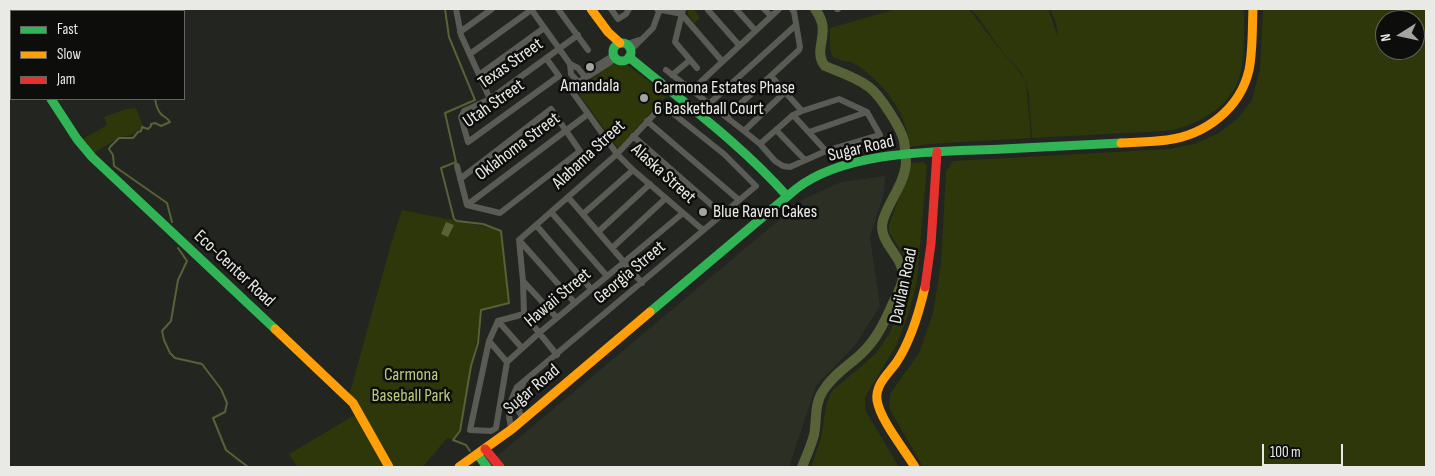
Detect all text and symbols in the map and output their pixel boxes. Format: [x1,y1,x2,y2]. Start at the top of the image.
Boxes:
legend [10,10,185,100]
north arrow [1375,10,1425,60]
text: Fast [57,20,78,39]
text: N [1377,32,1395,43]
street label: Texas Street [474,34,548,94]
text: Slow [57,45,81,64]
marker: Amandala [584,61,596,73]
text: Jam [57,70,75,89]
street label: Utah Street [459,75,529,133]
place label: Amandala [561,75,619,97]
place label: Carmona Estates Phase 6 Basketball Court [654,77,795,120]
marker: Carmona Estates Phase 6 Basketball Court [638,92,650,104]
street label: Oklahoma Street [471,108,565,186]
street label: Alabama Street [548,116,630,194]
street label: Sugar Road [826,131,896,167]
street label: Alaska Street [626,139,700,209]
place label: Blue Raven Cakes [713,201,817,223]
marker: Blue Raven Cakes [697,206,709,218]
street label: Eco-Center Road [189,226,279,312]
street label: Georgia Street [590,237,670,309]
street label: Davilan Road [885,246,923,326]
street label: Hawaii Street [520,264,596,332]
street label: Sugar Road [499,360,565,420]
park label: Carmona Baseball Park [372,364,450,406]
scale bar [1265,434,1346,466]
text: 100 m [1270,443,1301,462]

